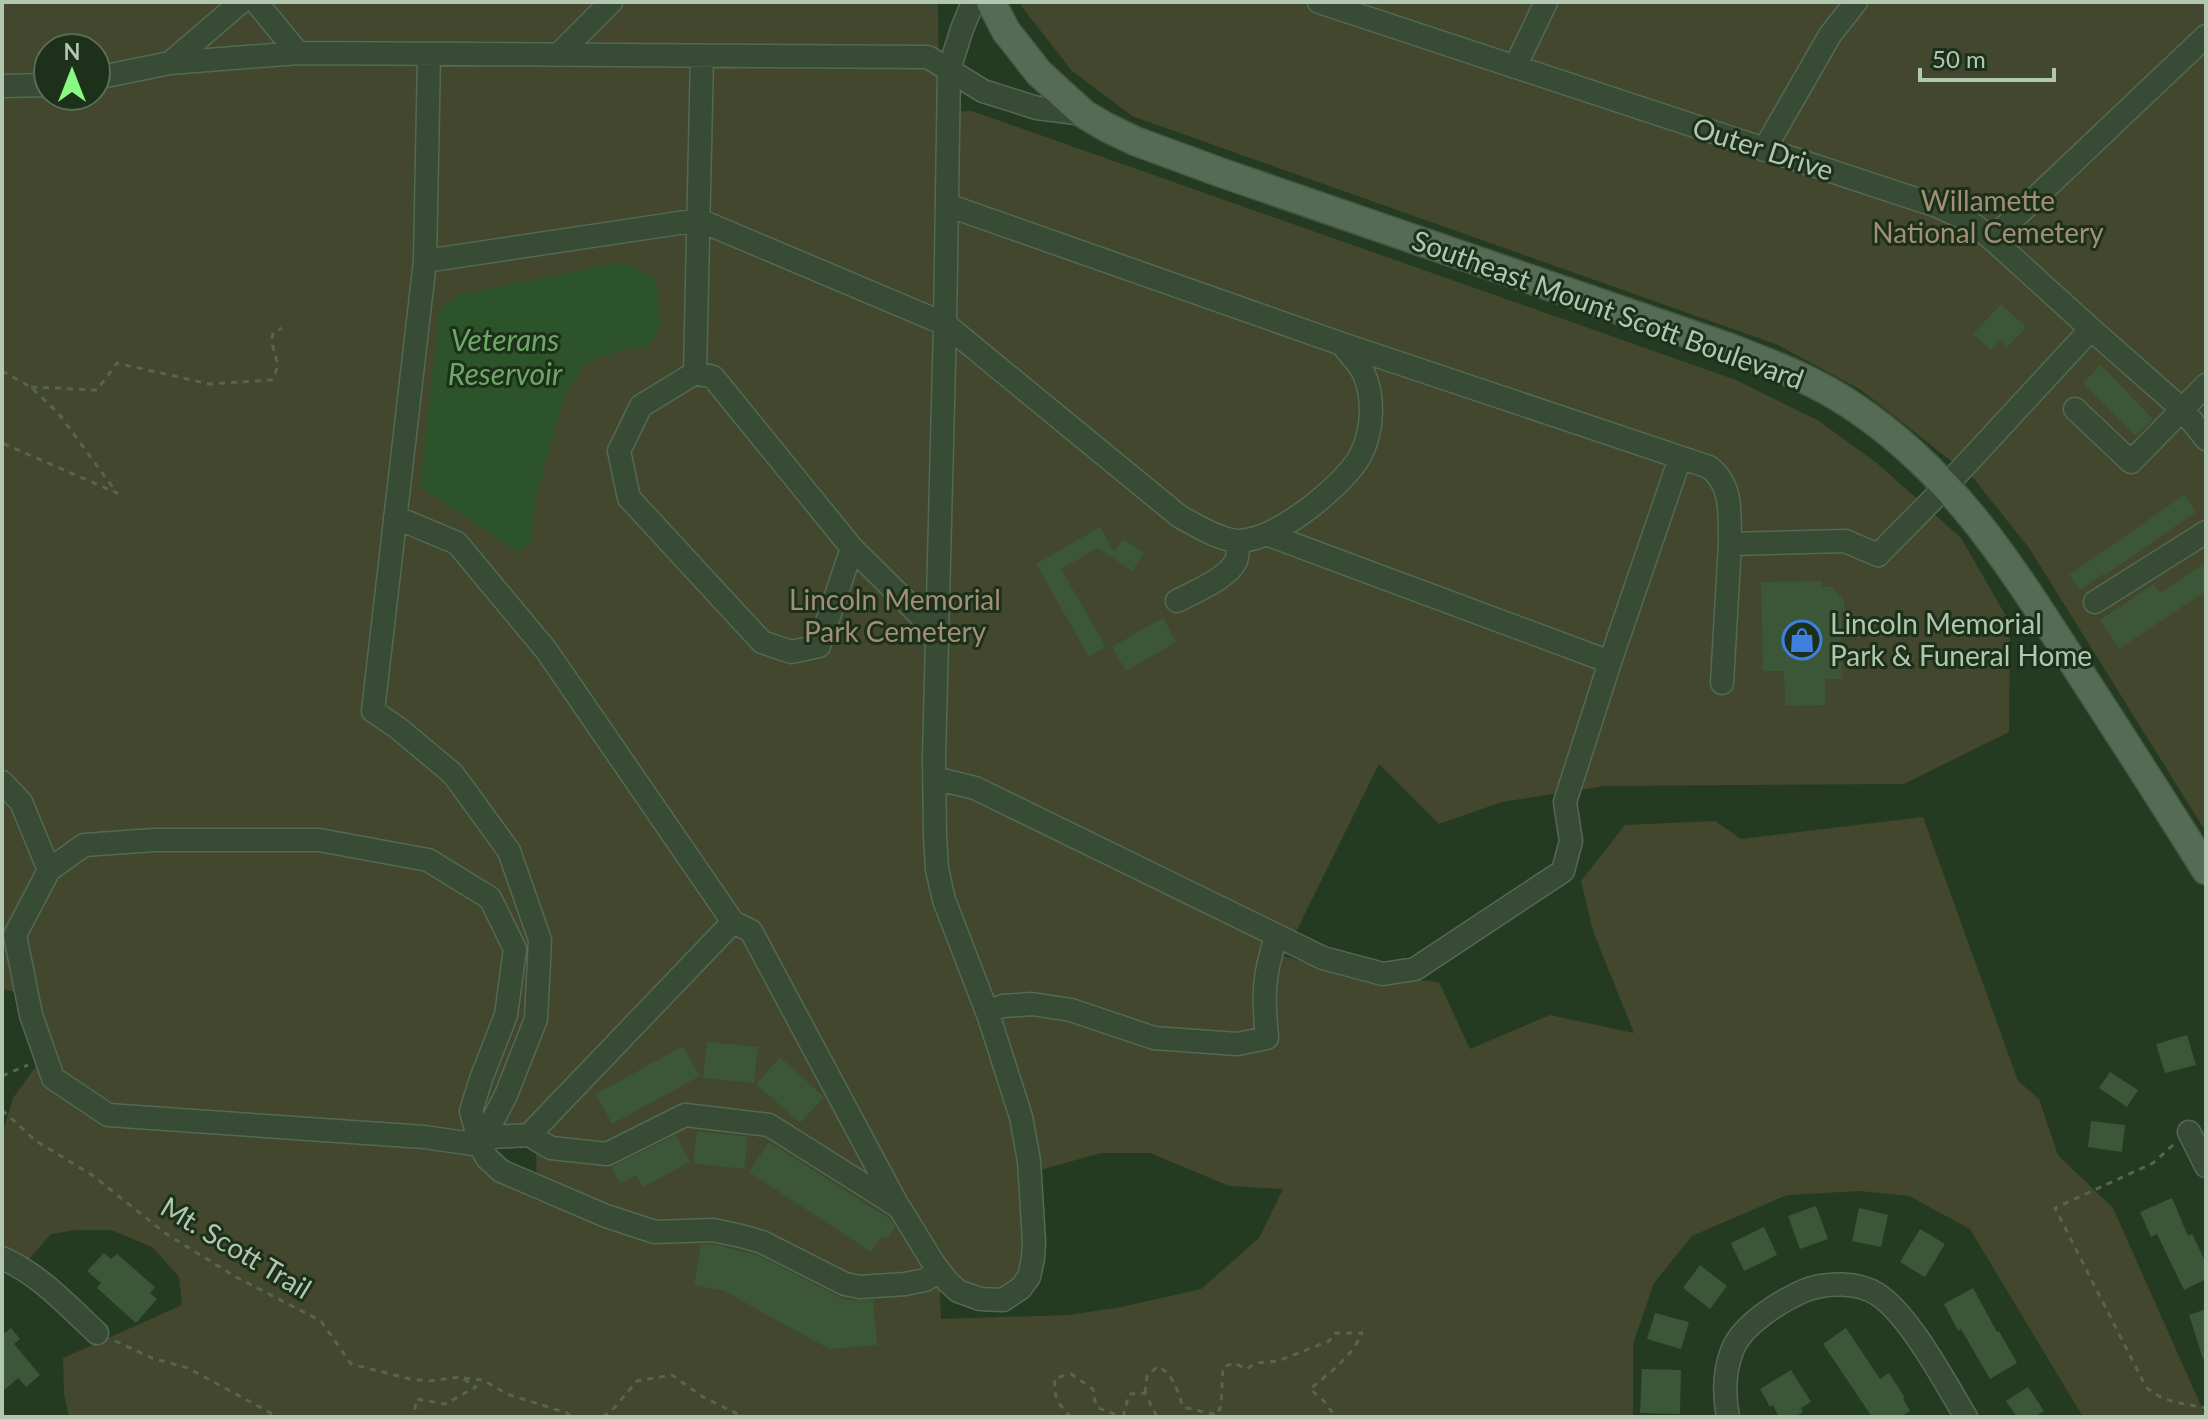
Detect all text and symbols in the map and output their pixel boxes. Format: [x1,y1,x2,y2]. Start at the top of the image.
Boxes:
north arrow [32,32,112,112]
scale bar [1920,32,2054,82]
text: N [64,38,80,65]
text: 50 m [1932,44,1986,73]
street label: Outer Drive [1689,109,1838,187]
park label: Willamette National Cemetery [1872,183,2104,249]
street label: Southeast Mount Scott Boulevard [1408,222,1809,396]
water label: Veterans Reservoir [448,321,563,391]
park label: Lincoln Memorial Park Cemetery [789,582,1001,648]
place label: Lincoln Memorial Park & Funeral Home [1830,606,2092,672]
shop icon: Lincoln Memorial Park & Funeral Home [1781,619,1823,661]
street label: Mt. Scott Trail [155,1189,318,1305]

